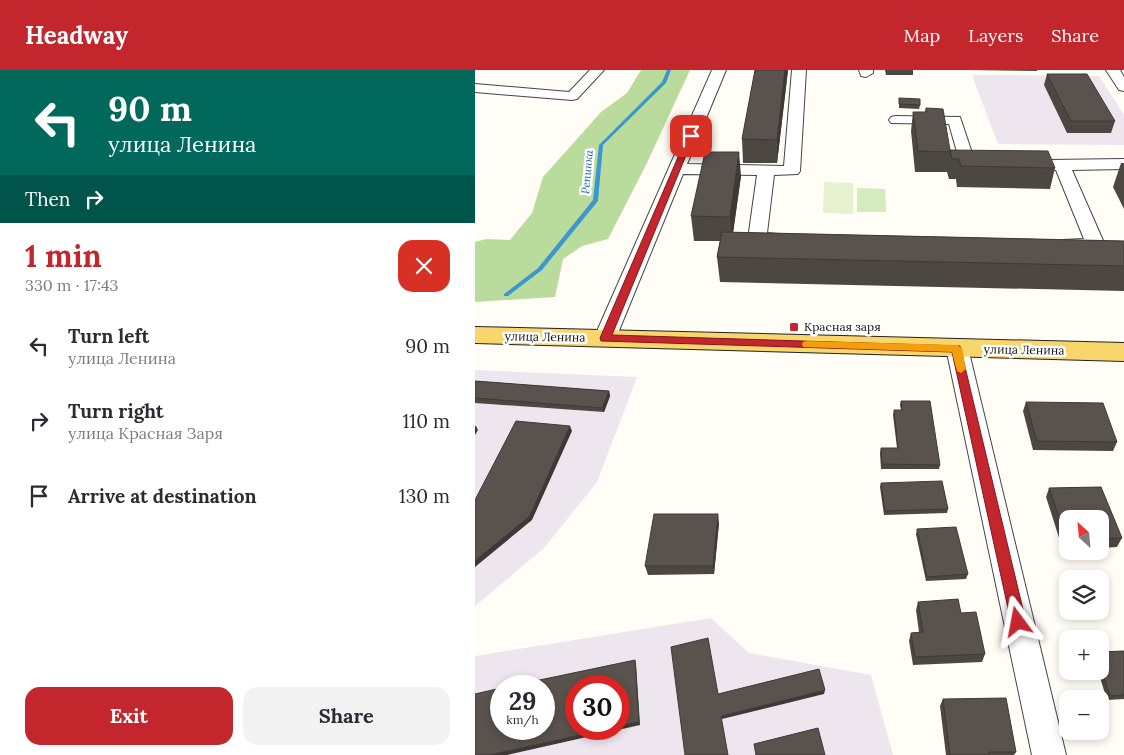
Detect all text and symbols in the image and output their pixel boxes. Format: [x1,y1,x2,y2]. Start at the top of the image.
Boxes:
text: Headway [25,20,128,51]
text: Map [904,24,940,47]
text: Layers [968,24,1023,47]
text: Share [1051,24,1099,47]
text: 90 m [108,86,192,131]
icon: left [25,90,90,155]
pin [670,115,712,157]
icon: arrive [677,122,705,150]
text: улица Ленина [108,130,256,158]
water label: Репинка [578,149,596,195]
icon: right [80,185,108,213]
text: Then [25,187,70,211]
text: 1 min [25,237,102,275]
button: close [398,240,450,292]
text: 330 m · 17:43 [25,275,118,295]
place label: Красная заря [804,319,881,334]
marker: Красная заря [788,321,800,333]
text: Turn left [68,324,149,348]
street label: улица Ленина [504,328,586,345]
icon: left [25,332,53,360]
text: 90 m [405,334,450,358]
street label: улица Ленина [983,341,1065,358]
text: улица Ленина [68,348,176,368]
text: Turn right [68,399,164,423]
icon: right [25,407,53,435]
text: 110 m [402,409,450,433]
text: улица Красная Заря [68,423,223,443]
icon: arrive [25,482,53,510]
text: Arrive at destination [68,484,257,508]
text: 130 m [399,484,450,508]
north arrow [1059,510,1109,560]
map controls [1059,510,1109,740]
button: layers [1059,570,1109,620]
position arrow [991,595,1043,647]
button: + [1059,630,1109,680]
speed limit sign: 30 [565,675,630,740]
text: 29 [509,685,536,717]
button: Exit [25,687,233,745]
button: Share [243,687,450,745]
button: − [1059,690,1109,740]
text: km/h [506,712,539,727]

